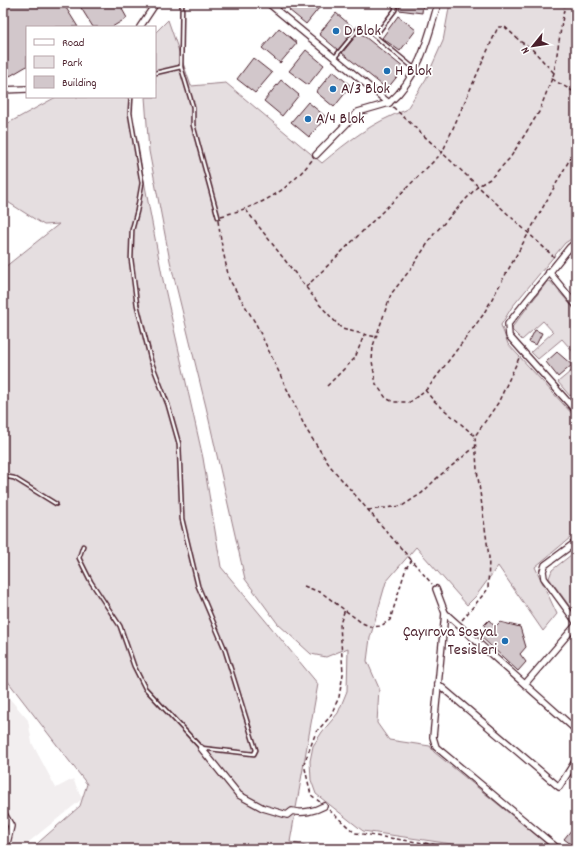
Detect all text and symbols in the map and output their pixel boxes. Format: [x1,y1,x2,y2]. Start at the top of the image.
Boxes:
place label: D Blok [344,20,381,43]
legend [26,26,156,98]
marker: D Blok [331,26,341,36]
north arrow [513,26,553,66]
text: Road [62,35,84,52]
text: N [518,43,534,56]
text: Park [62,55,83,72]
place label: H Blok [395,60,432,83]
marker: H Blok [382,66,392,76]
text: Building [62,75,97,92]
place label: A/3 Blok [341,78,390,101]
marker: A/3 Blok [328,84,338,94]
place label: A/4 Blok [316,108,365,131]
marker: A/4 Blok [303,114,313,124]
place label: Çayırova Sosyal Tesisleri [403,621,497,662]
marker: Çayırova Sosyal Tesisleri [500,636,510,646]

